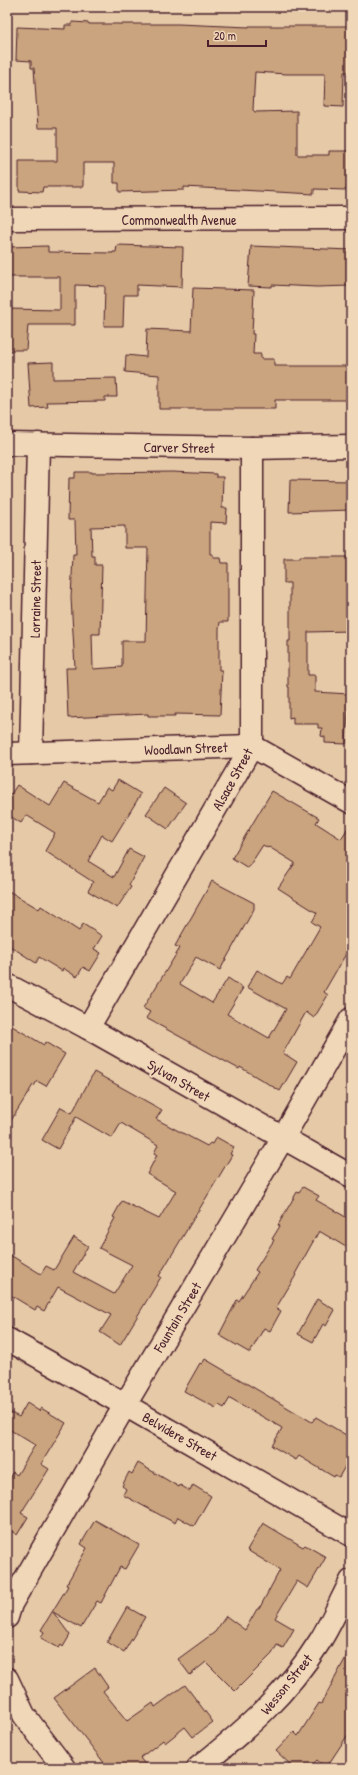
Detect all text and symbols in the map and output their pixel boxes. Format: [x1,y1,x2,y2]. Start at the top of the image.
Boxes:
scale bar [208,22,266,48]
text: 20 m [214,27,236,44]
street label: Commonwealth Avenue [121,210,237,229]
street label: Carver Street [143,437,215,457]
street label: Lorraine Street [25,560,45,638]
street label: Woodlawn Street [144,737,228,759]
street label: Alsace Street [207,744,257,813]
street label: Sylvan Street [144,1054,214,1107]
street label: Fountain Street [148,1278,205,1356]
street label: Belvidere Street [139,1407,221,1465]
street label: Wesson Street [256,1650,316,1718]

